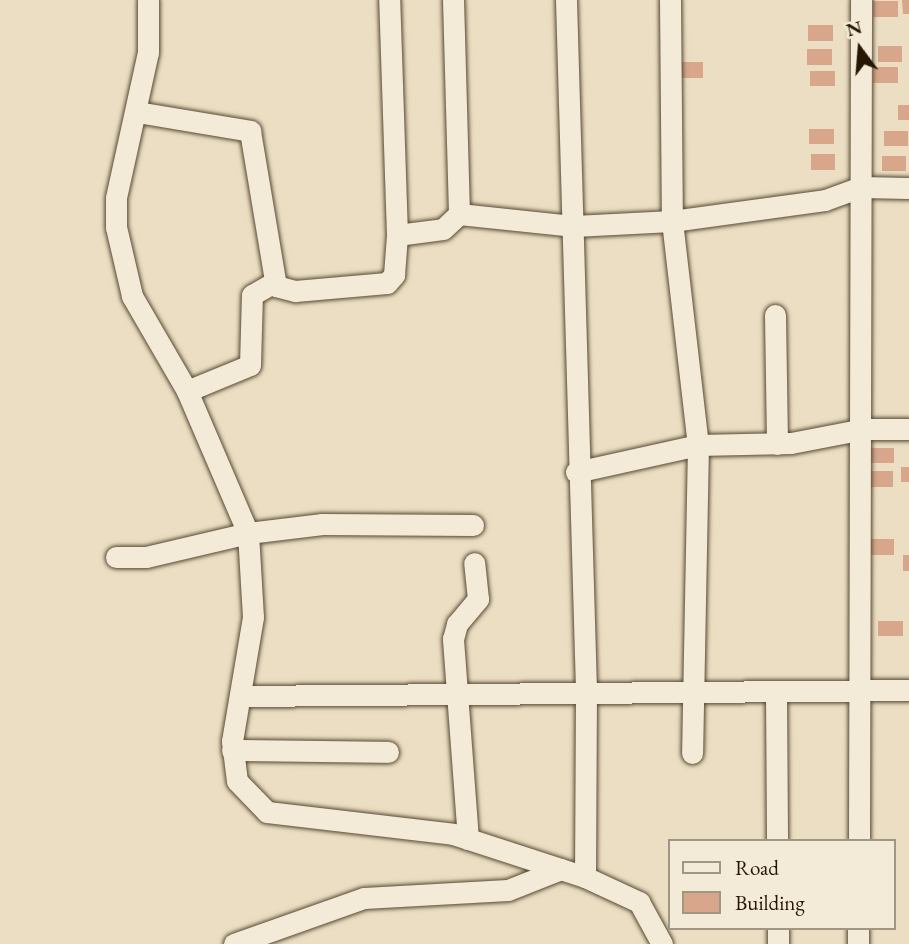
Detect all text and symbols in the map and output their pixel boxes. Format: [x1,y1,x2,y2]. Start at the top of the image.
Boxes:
north arrow [825,14,895,84]
text: N [843,14,865,42]
legend [668,839,895,930]
text: Road [735,854,779,881]
text: Building [735,889,805,916]

